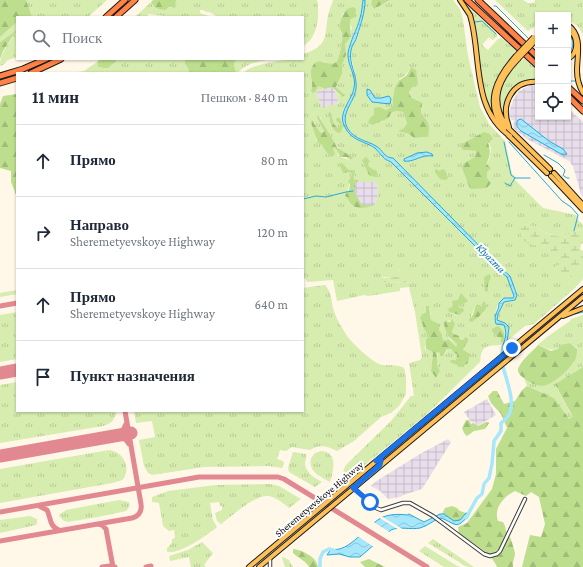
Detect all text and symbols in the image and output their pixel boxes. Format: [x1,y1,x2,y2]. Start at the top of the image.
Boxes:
map controls [535,12,571,120]
button: + [535,12,571,48]
search box [16,16,304,60]
icon: search [30,27,52,49]
text: Поиск [62,30,102,46]
button: − [535,48,571,84]
button: locate [535,84,571,120]
text: 11 мин [32,88,79,107]
text: Пешком · 840 m [201,90,288,105]
icon: ahead [32,150,54,172]
text: Прямо [70,152,116,168]
text: 80 m [261,153,288,168]
text: Направо [70,217,129,233]
icon: right [32,222,54,244]
text: 120 m [257,225,288,240]
text: Sheremetyevskoye Highway [70,234,215,249]
water label: Klyazma [473,241,508,276]
text: Прямо [70,289,116,305]
icon: ahead [32,294,54,316]
text: 640 m [255,297,288,312]
text: Sheremetyevskoye Highway [70,306,215,321]
route end [503,339,521,357]
icon: arrive [32,366,54,388]
text: Пункт назначения [70,368,195,384]
street label: Sheremetyevskoye Highway [273,459,366,539]
route start [361,493,379,511]

